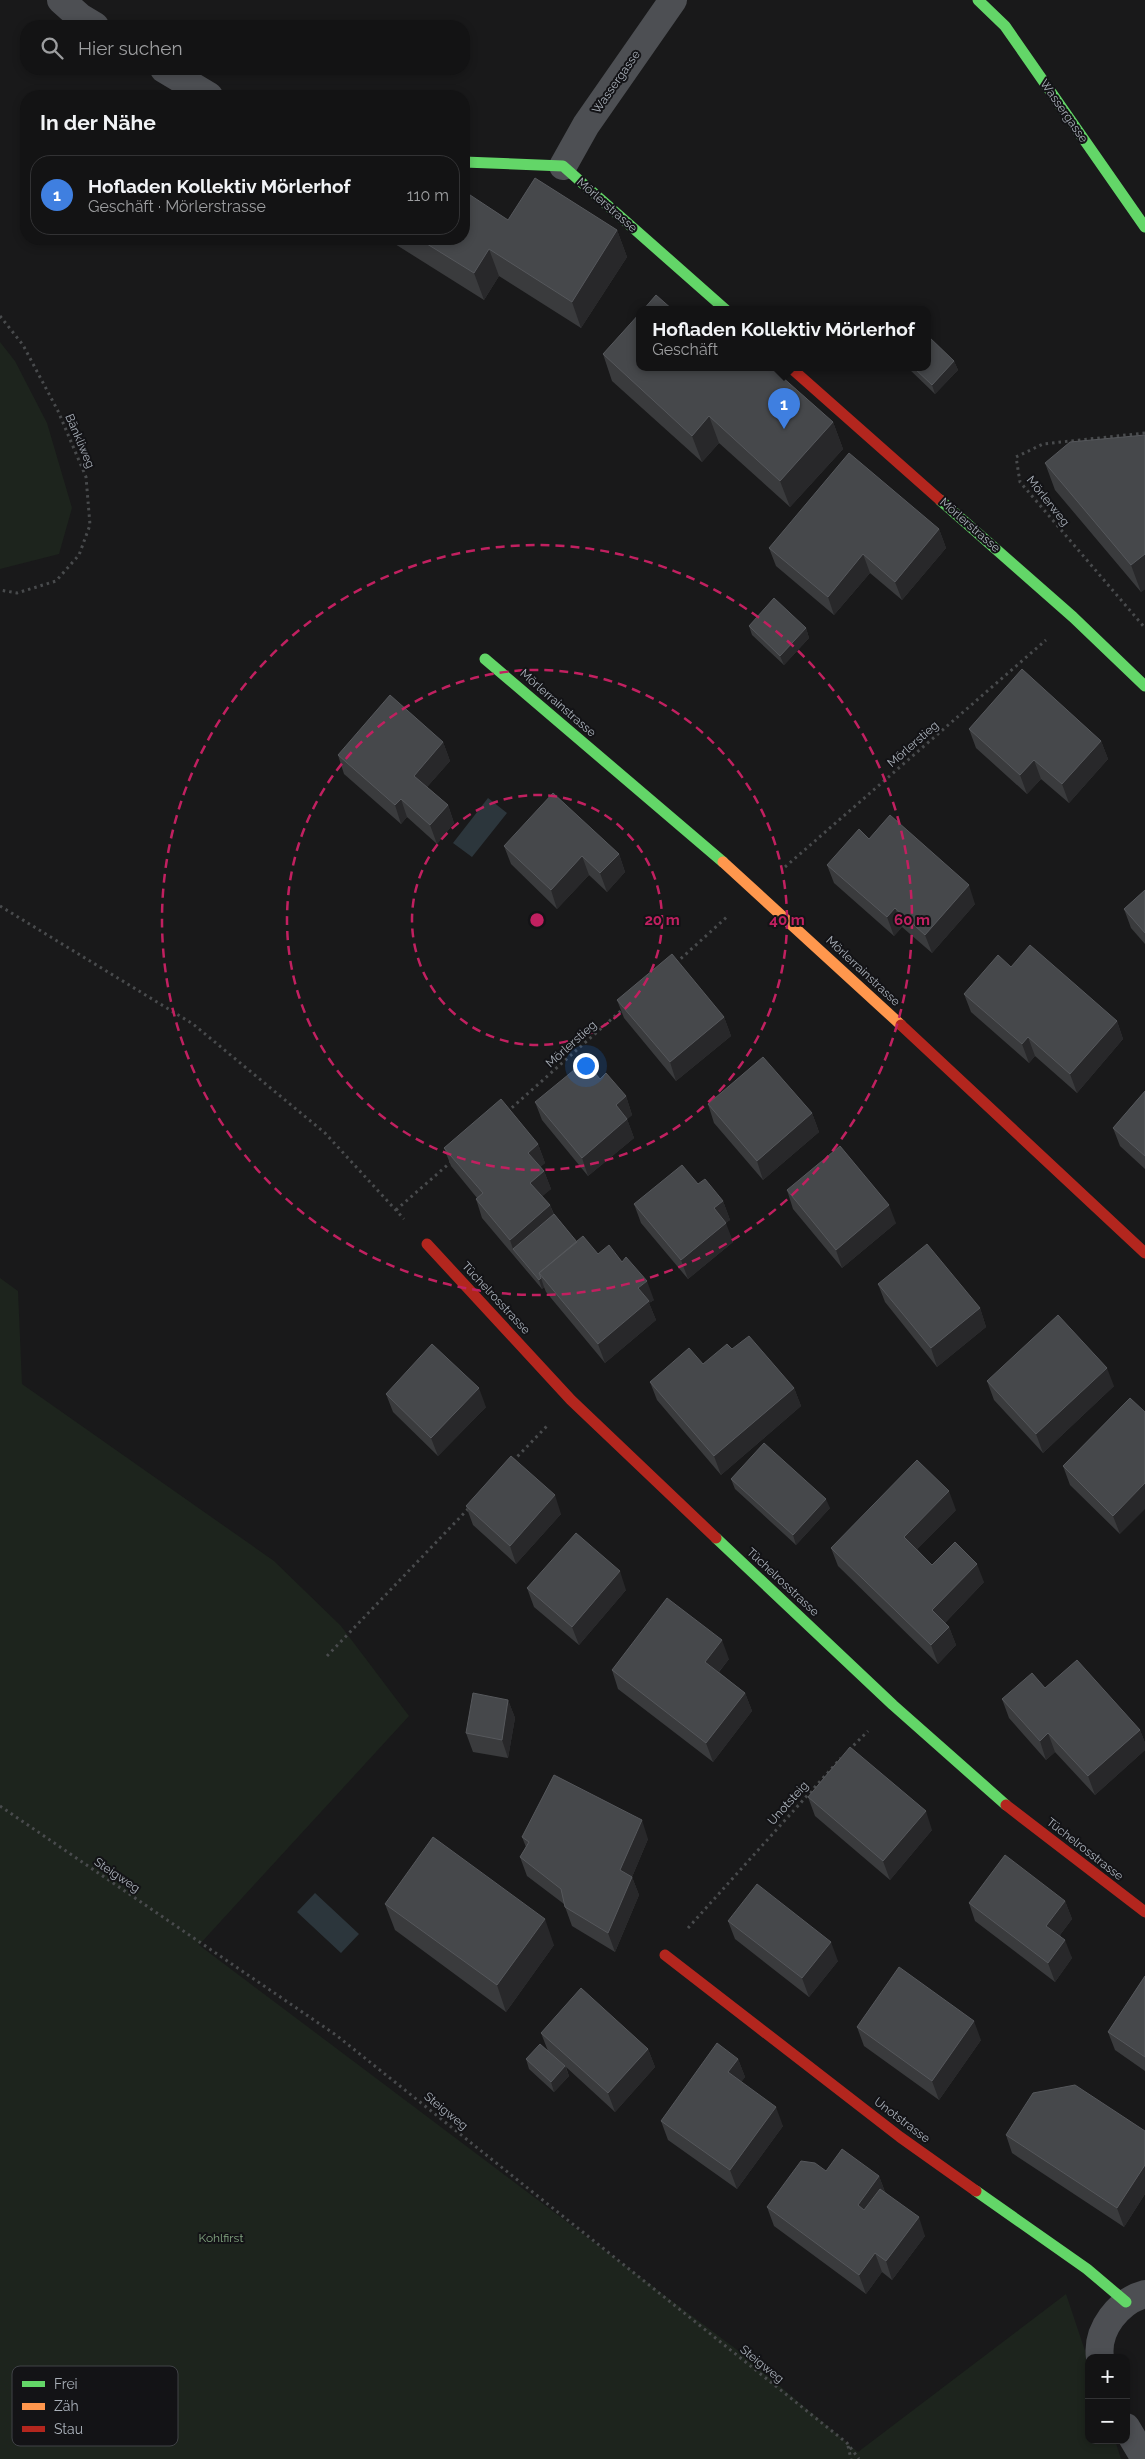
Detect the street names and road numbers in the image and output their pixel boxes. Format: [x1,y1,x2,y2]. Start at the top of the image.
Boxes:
street label: Wassergasse [589,48,643,116]
street label: Wassergasse [1037,77,1091,145]
street label: Mörlerstrasse [574,175,640,235]
street label: Bänkliweg [62,412,98,470]
street label: Mörlerweg [1024,473,1072,529]
street label: Mörlerstrasse [937,495,1003,555]
street label: Mörlerrainstrasse [517,666,599,740]
street label: Mörlerstieg [885,718,941,770]
street label: Mörlerrainstrasse [823,933,903,1009]
street label: Mörlerstieg [543,1018,599,1070]
street label: Tüchelrosstrasse [459,1259,533,1337]
street label: Tüchelrosstrasse [744,1545,822,1619]
street label: Unotsteig [765,1778,811,1828]
street label: Tüchelrosstrasse [1044,1815,1126,1883]
street label: Steigweg [91,1855,143,1895]
street label: Steigweg [421,2089,471,2133]
street label: Unotstrasse [871,2094,933,2146]
street label: Steigweg [737,2342,787,2386]

